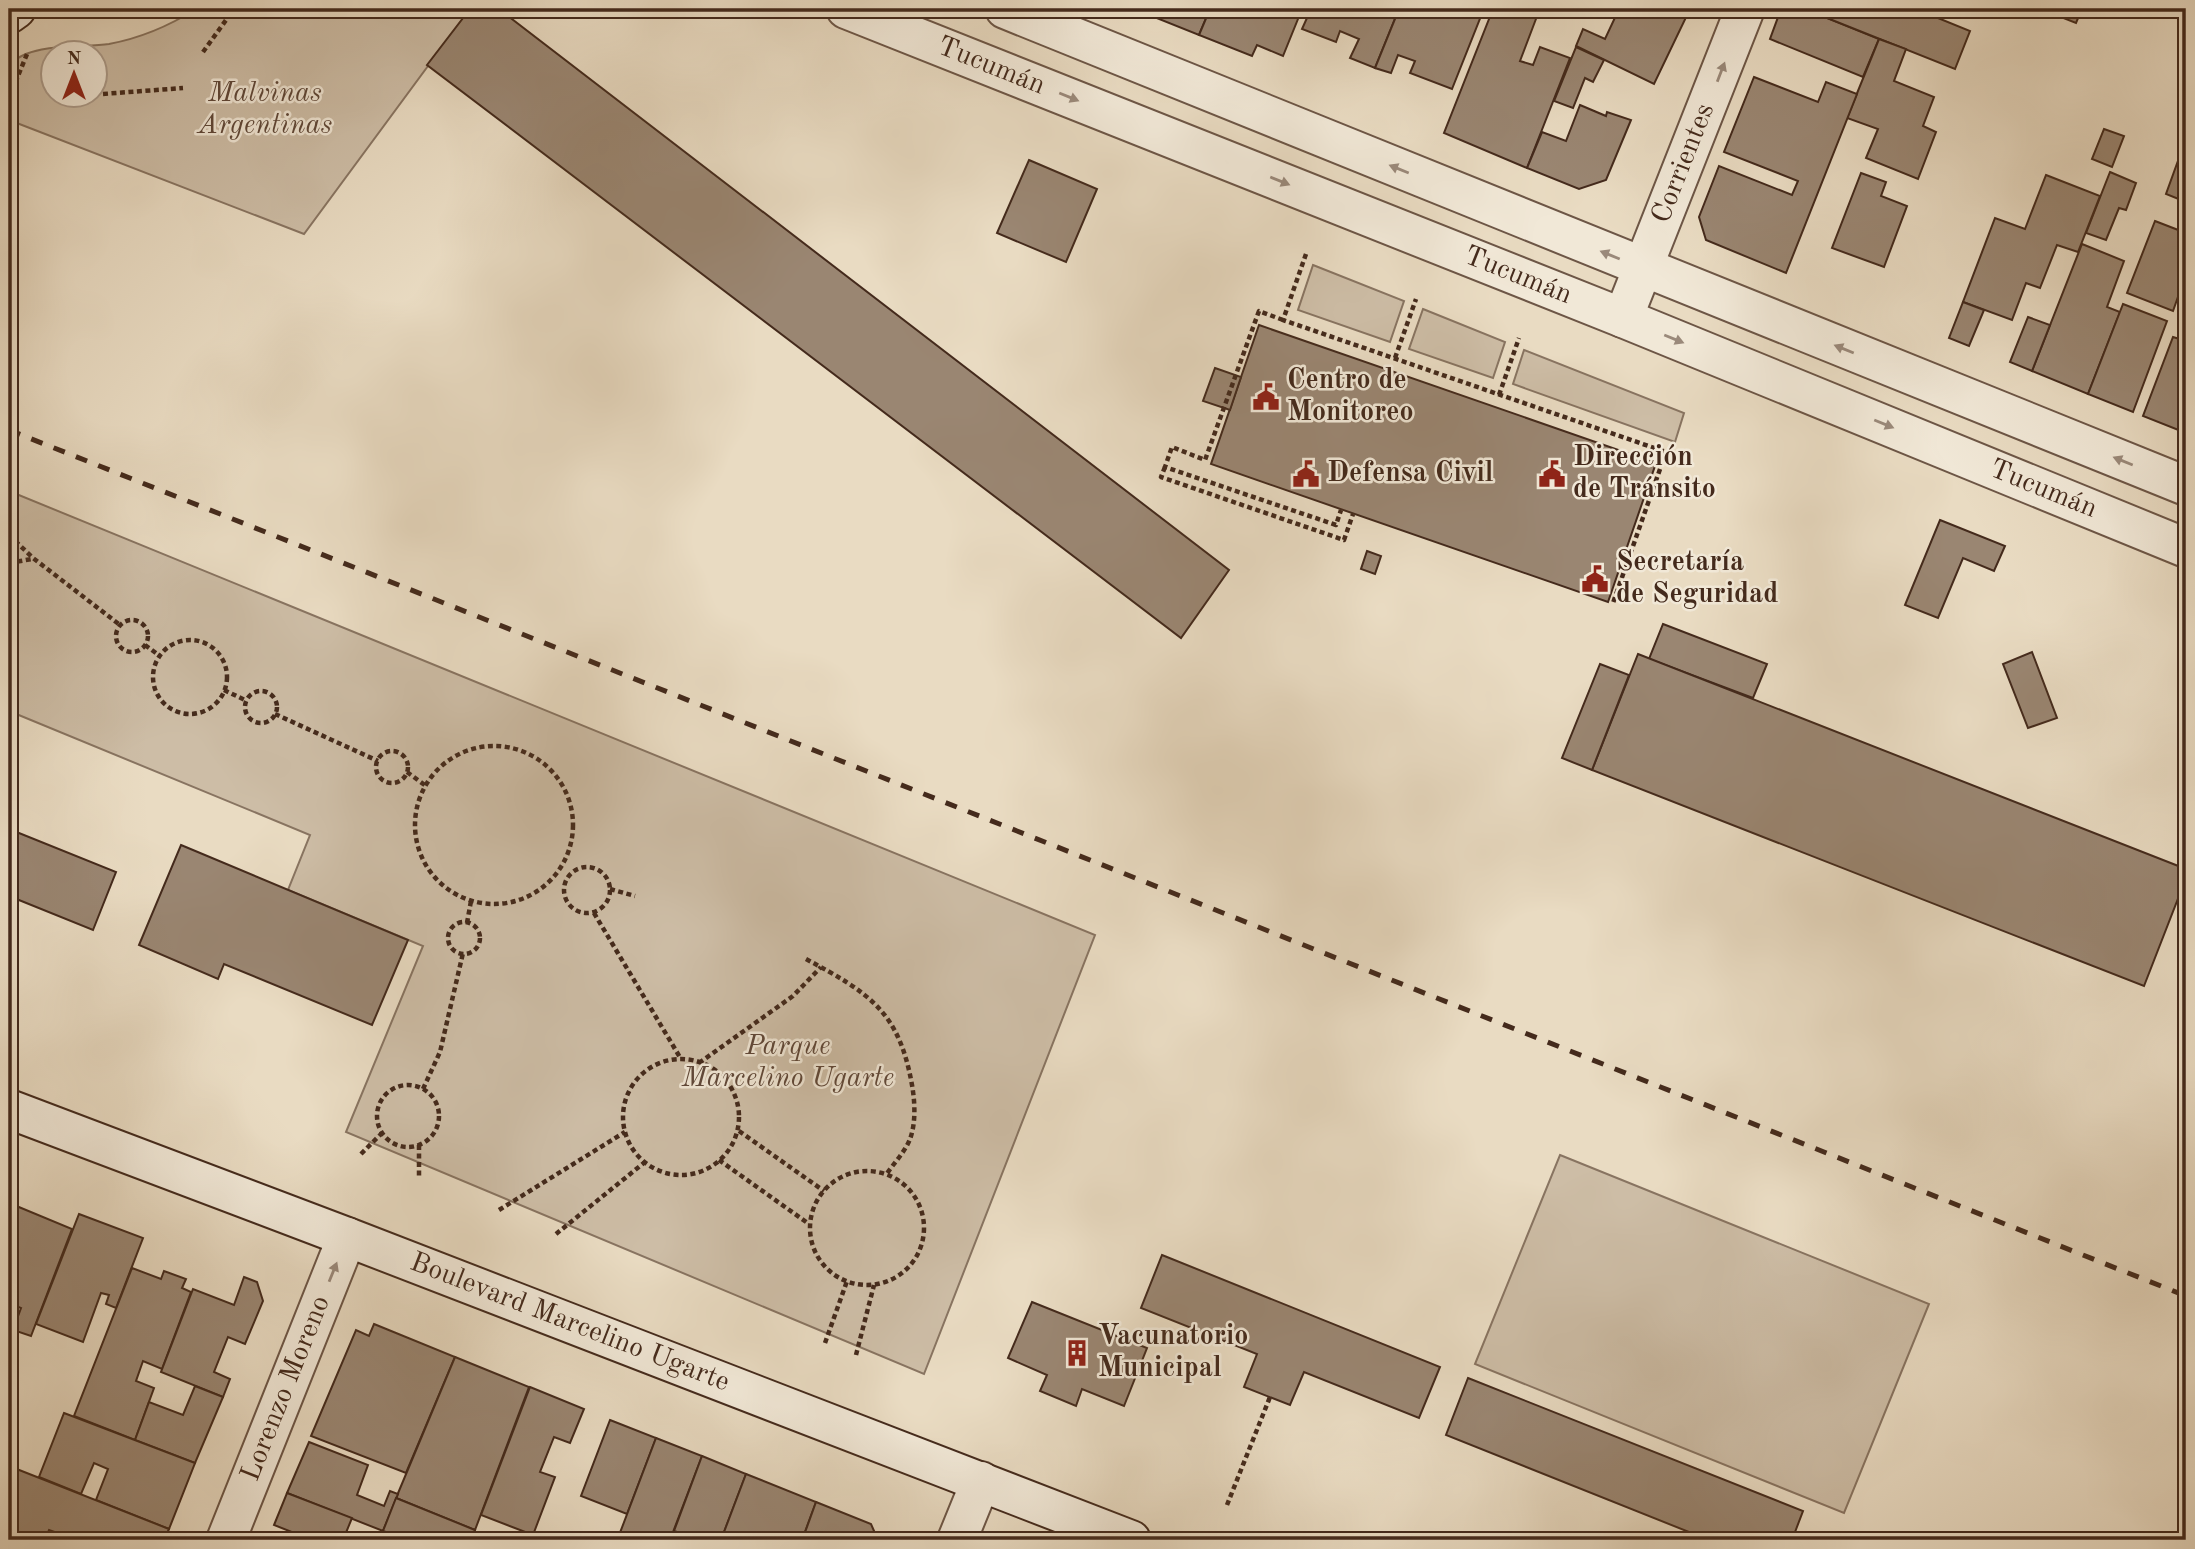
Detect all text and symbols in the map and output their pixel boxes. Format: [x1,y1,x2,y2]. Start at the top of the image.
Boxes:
street label: Tucumán [933,33,1049,101]
north arrow [38,38,108,108]
text: N [67,50,82,69]
one-way arrow [1715,62,1726,83]
park label: Malvinas Argentinas [196,80,332,140]
one-way arrow [1058,92,1079,103]
street label: Corrientes [1648,100,1720,227]
one-way arrow [1388,164,1409,175]
one-way arrow [1270,176,1291,187]
street label: Tucumán [1460,242,1576,310]
one-way arrow [1599,249,1620,260]
one-way arrow [1663,333,1684,344]
one-way arrow [1833,343,1854,354]
place label: Centro de Monitoreo [1287,367,1414,427]
public building icon: Centro de Monitoreo [1251,382,1281,412]
one-way arrow [1874,419,1895,430]
place label: Dirección de Tránsito [1573,444,1716,504]
street label: Tucumán [1985,455,2101,524]
one-way arrow [2112,455,2133,466]
public building icon: Defensa Civil [1291,459,1321,489]
public building icon: Dirección de Tránsito [1537,459,1567,489]
place label: Defensa Civil [1327,460,1494,488]
place label: Secretaría de Seguridad [1616,549,1778,609]
public building icon: Secretaría de Seguridad [1580,564,1610,594]
park label: Parque Marcelino Ugarte [681,1033,894,1093]
street label: Boulevard Marcelino Ugarte [406,1249,733,1397]
one-way arrow [328,1261,339,1282]
street label: Lorenzo Moreno [237,1292,336,1485]
place label: Vacunatorio Municipal [1098,1323,1248,1383]
building icon: Vacunatorio Municipal [1062,1338,1092,1368]

